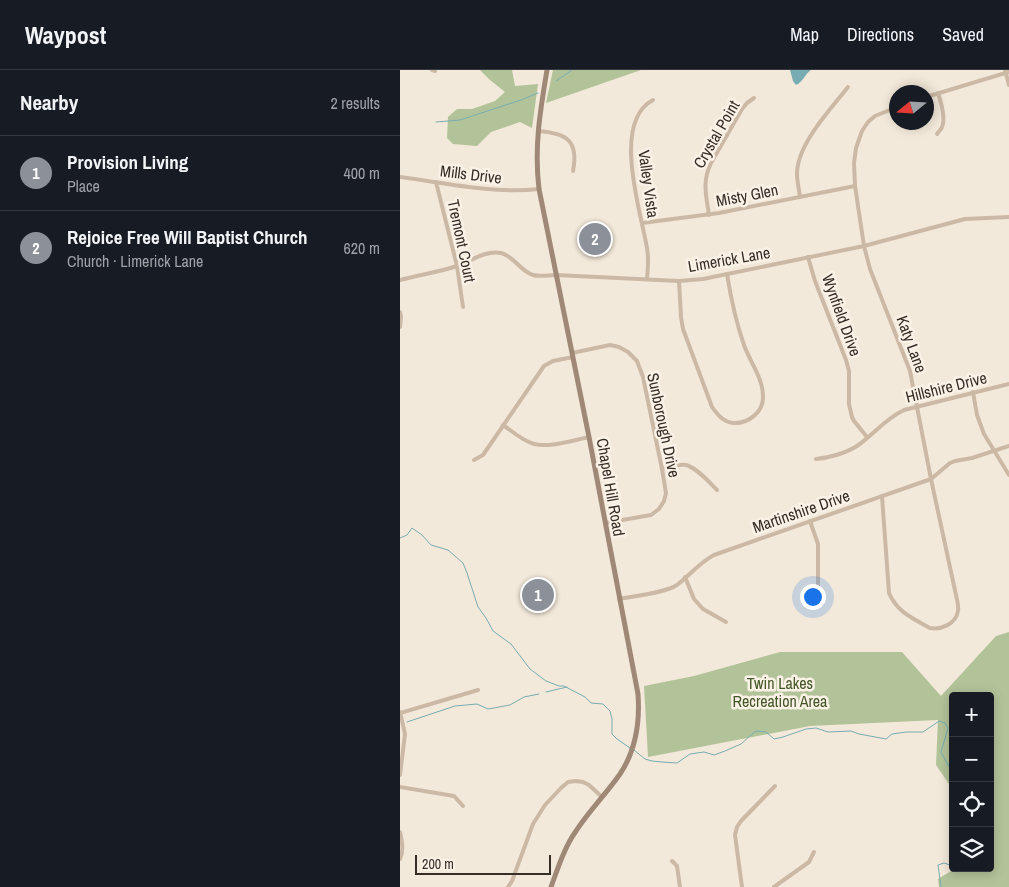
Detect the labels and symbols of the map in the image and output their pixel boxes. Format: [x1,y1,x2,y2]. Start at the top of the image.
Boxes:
north arrow [889,85,934,130]
street label: Crystal Point [688,96,744,172]
street label: Valley Vista [633,149,665,220]
street label: Mills Drive [439,159,503,189]
street label: Misty Glen [714,178,780,212]
street label: Tremont Court [442,198,482,285]
pin: 2 [579,220,611,258]
street label: Limerick Lane [686,241,772,277]
street label: Wynfield Drive [817,271,867,359]
street label: Katy Lane [892,312,932,376]
street label: Hillshire Drive [903,366,989,408]
street label: Sunborough Drive [642,371,686,479]
street label: Chapel Hill Road [592,436,630,538]
street label: Martinshire Drive [750,484,852,538]
pin: 1 [522,576,554,614]
your location [800,584,826,610]
park label: Twin Lakes Recreation Area [733,672,828,712]
scale bar [415,852,551,875]

